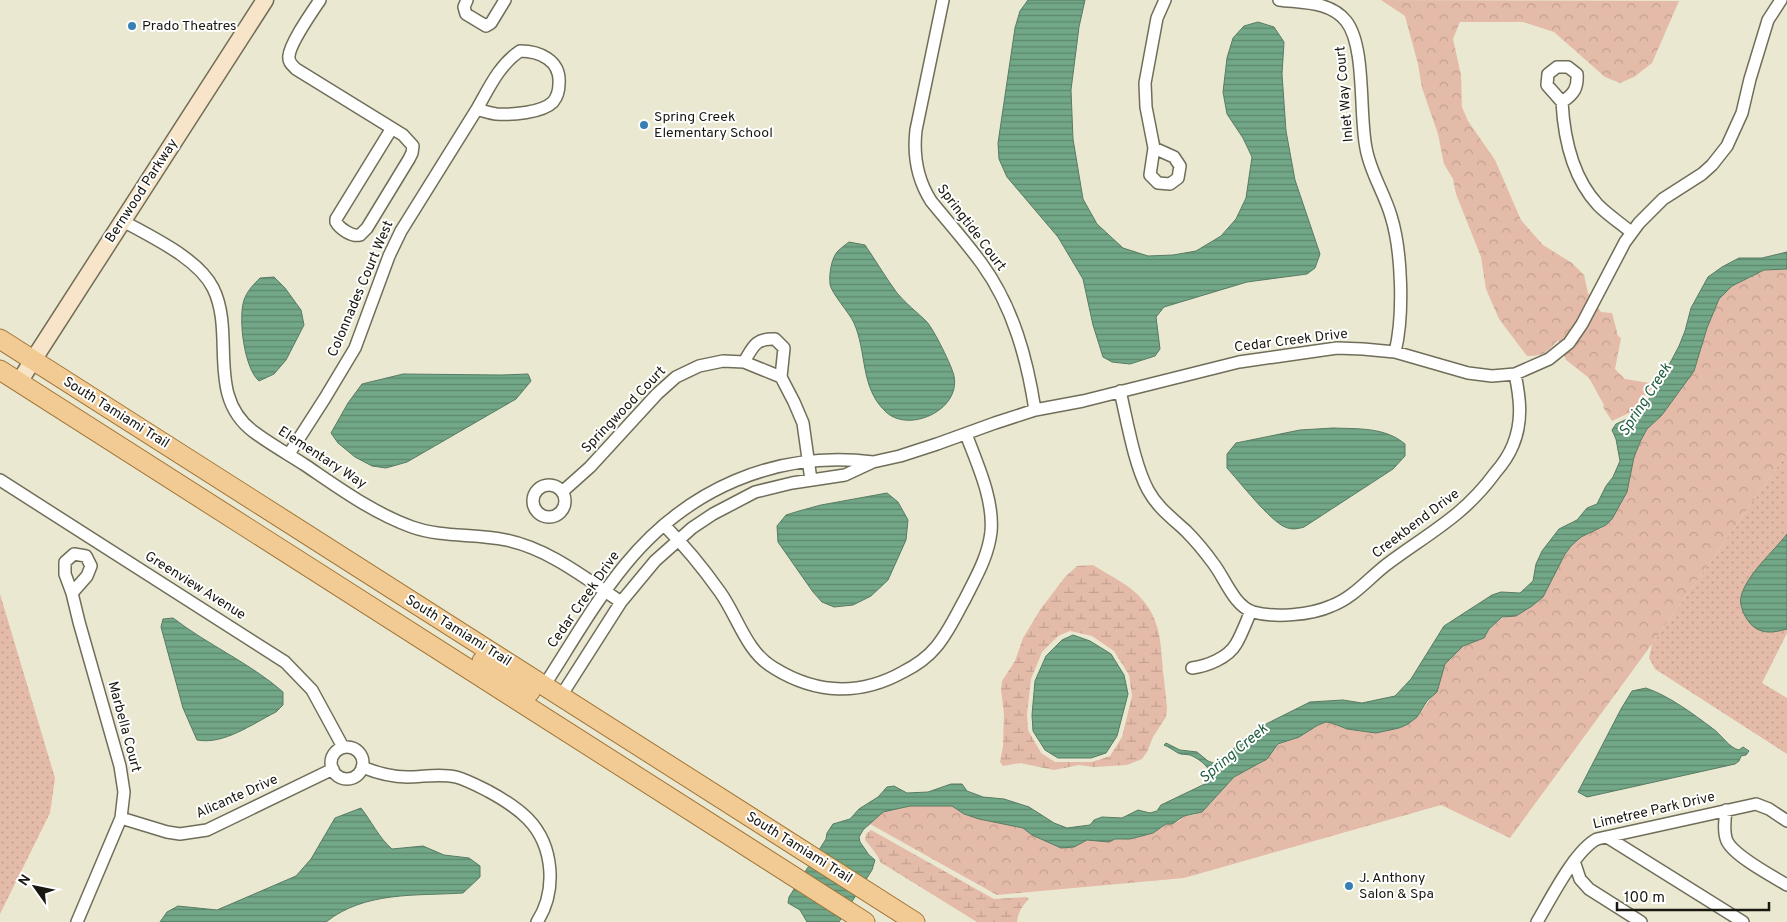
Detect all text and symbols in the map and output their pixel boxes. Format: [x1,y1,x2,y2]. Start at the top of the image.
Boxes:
place label: Prado Theatres [142,18,237,35]
marker: Prado Theatres [126,20,138,32]
street label: Inlet Way Court [1332,45,1358,143]
place label: Spring Creek Elementary School [654,109,773,142]
marker: Spring Creek Elementary School [638,119,650,131]
street label: Bernwood Parkway [102,136,182,246]
street label: Springtide Court [933,181,1009,275]
street label: Colonnades Court West [325,218,397,360]
street label: Cedar Creek Drive [1233,326,1349,356]
water label: Spring Creek [1615,359,1677,440]
street label: Springwood Court [578,363,670,457]
street label: South Tamiami Trail [60,373,172,453]
street label: Elementary Way [275,423,369,493]
street label: Creekbend Drive [1369,486,1463,562]
street label: Greenview Avenue [141,548,249,624]
street label: Cedar Creek Drive [544,548,624,652]
street label: South Tamiami Trail [402,591,514,671]
street label: Marbella Court [104,680,144,774]
water label: Spring Creek [1196,720,1272,788]
street label: Alicante Drive [193,771,281,823]
street label: Limetree Park Drive [1591,789,1717,833]
street label: South Tamiami Trail [743,808,855,888]
north arrow [10,862,60,912]
place label: J. Anthony Salon & Spa [1359,870,1434,903]
text: N [15,872,35,890]
marker: J. Anthony Salon & Spa [1343,880,1355,892]
scale bar [1617,880,1770,912]
text: 100 m [1624,889,1665,908]

